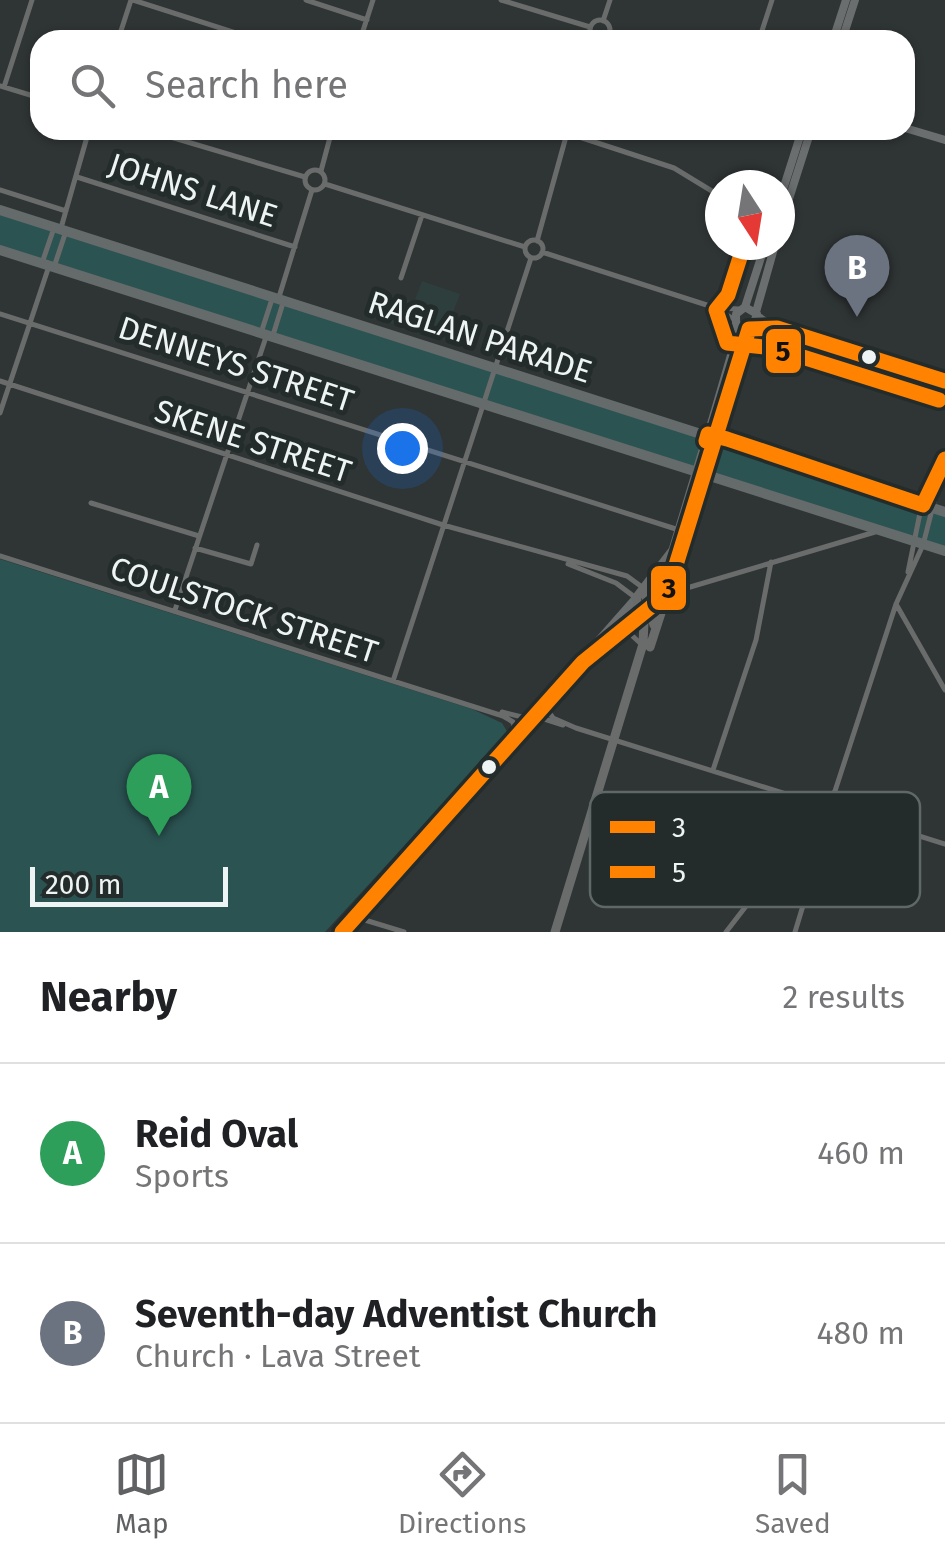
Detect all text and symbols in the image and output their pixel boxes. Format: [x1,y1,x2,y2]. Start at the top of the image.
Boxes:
search box [30,30,915,140]
icon: search [65,58,120,113]
text: Search here [145,62,348,108]
street label: JOHNS LANE [104,145,282,235]
north arrow [705,170,795,260]
pin: B [824,234,890,317]
street label: RAGLAN PARADE [364,283,596,391]
street label: DENNEYS STREET [114,308,359,420]
line badge: 5 [764,327,803,375]
text: 5 [775,335,791,368]
unlabelled marker [859,347,879,367]
street label: SKENE STREET [150,391,356,491]
your location [377,423,428,474]
street label: COULSTOCK STREET [105,549,383,671]
line badge: 3 [649,564,688,612]
text: 3 [661,572,676,605]
pin: A [126,754,192,836]
unlabelled marker [479,757,499,777]
legend [590,792,920,907]
text: 3 [672,811,686,844]
text: 5 [672,856,686,889]
scale bar [30,862,228,906]
text: 200 m [45,868,122,901]
text: Nearby [40,972,177,1022]
text: 2 results [782,978,905,1016]
text: Reid Oval [135,1111,298,1157]
text: A [63,1134,82,1172]
text: 460 m [817,1134,905,1172]
text: Sports [135,1157,229,1195]
text: Seventh-day Adventist Church [135,1291,657,1337]
text: B [63,1314,82,1352]
text: 480 m [817,1314,905,1352]
text: Church · Lava Street [135,1337,421,1375]
tab: Map [114,1447,169,1540]
tab: Directions [398,1447,526,1540]
tab: Saved [755,1447,831,1540]

